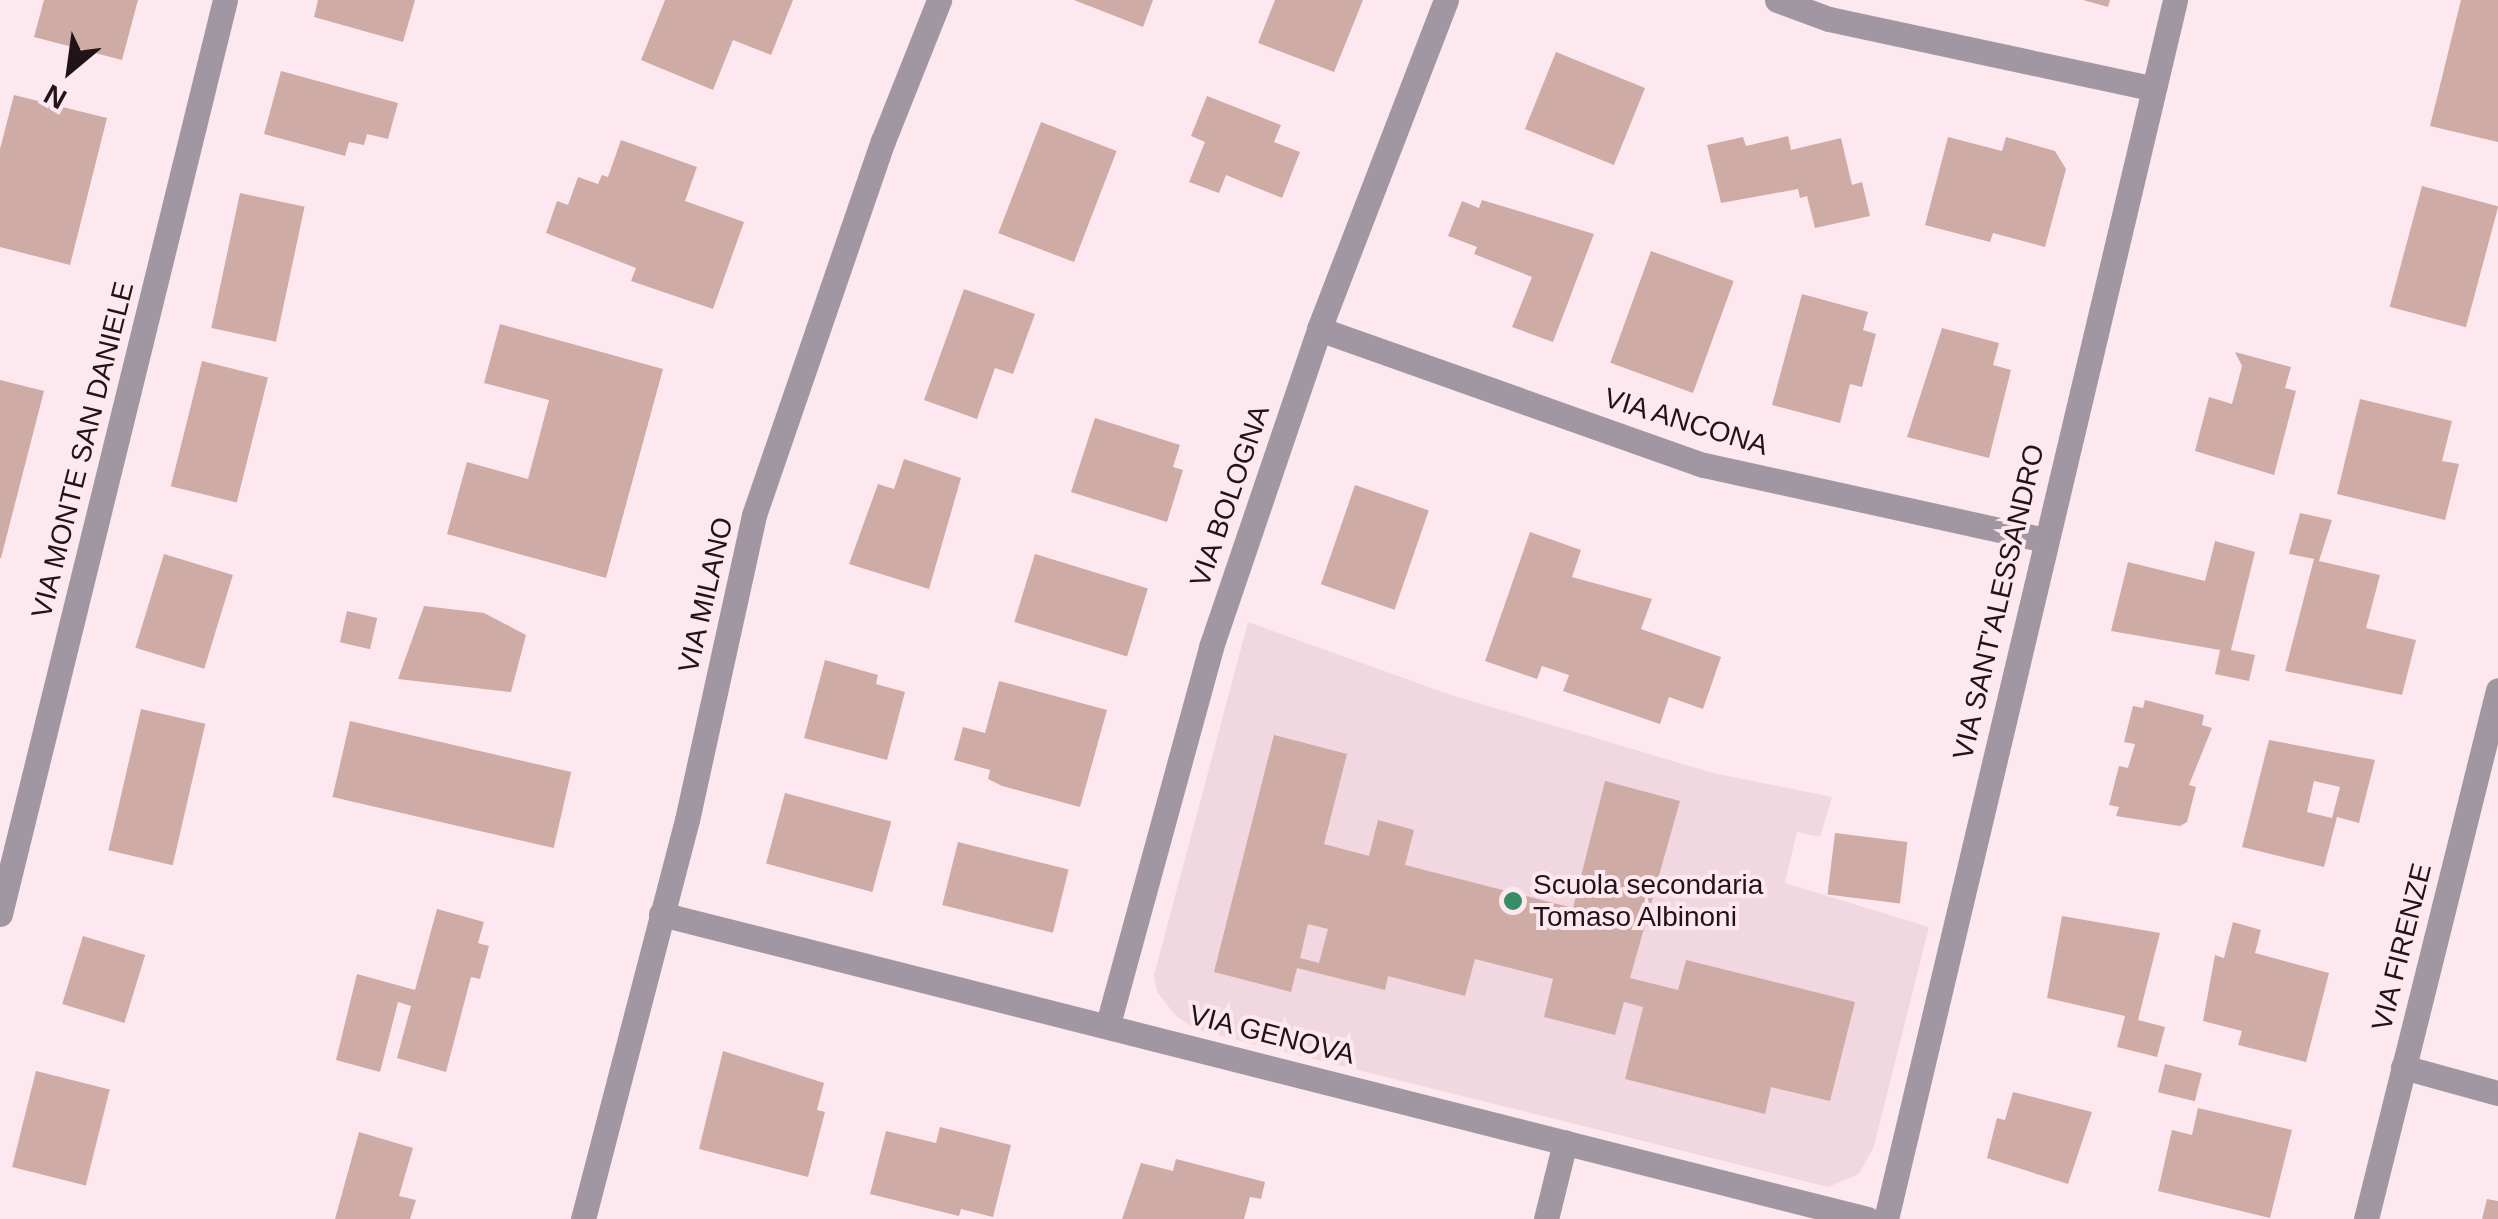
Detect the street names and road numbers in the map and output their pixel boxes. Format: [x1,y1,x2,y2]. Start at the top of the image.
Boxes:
street label: VIA MONTE SAN DANIELE [25,278,141,622]
street label: VIA ANCONA [1599,381,1773,463]
street label: VIA BOLOGNA [1183,400,1277,592]
street label: VIA SANT'ALESSANDRO [1946,440,2052,764]
street label: VIA MILANO [672,513,740,677]
street label: VIA FIRENZE [2365,859,2439,1035]
street label: VIA GENOVA [1185,998,1359,1072]

